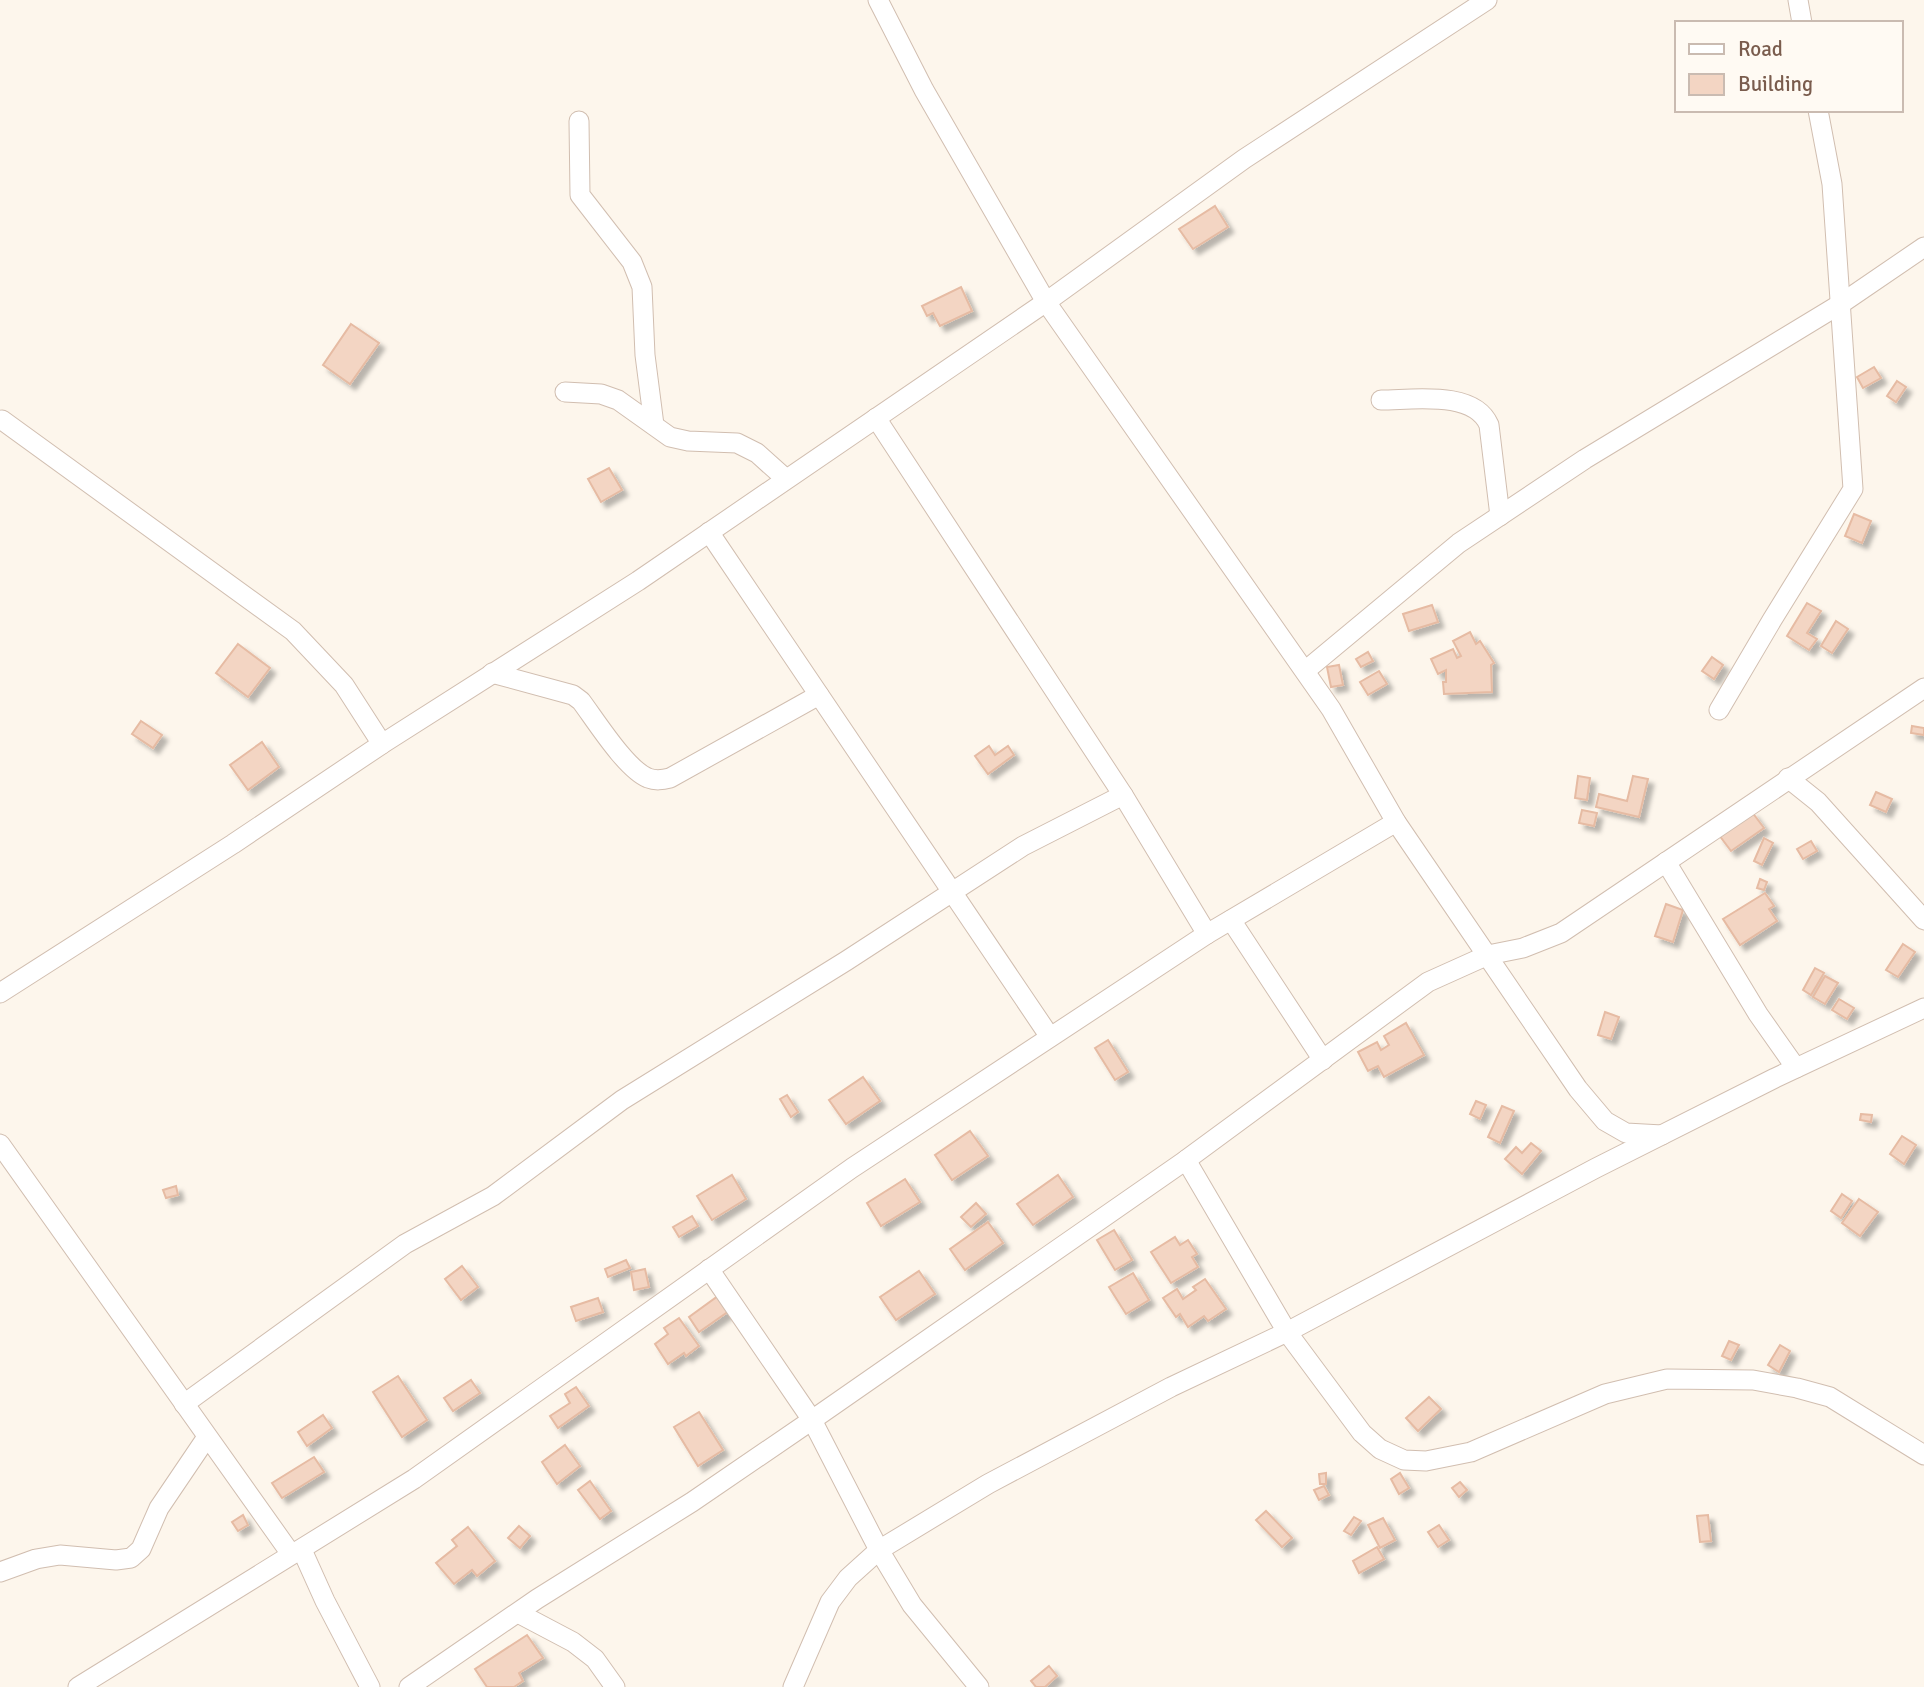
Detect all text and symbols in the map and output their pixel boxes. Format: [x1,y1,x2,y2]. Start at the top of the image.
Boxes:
legend [1675,21,1903,112]
text: Road [1738,36,1783,62]
text: Building [1738,71,1813,97]

